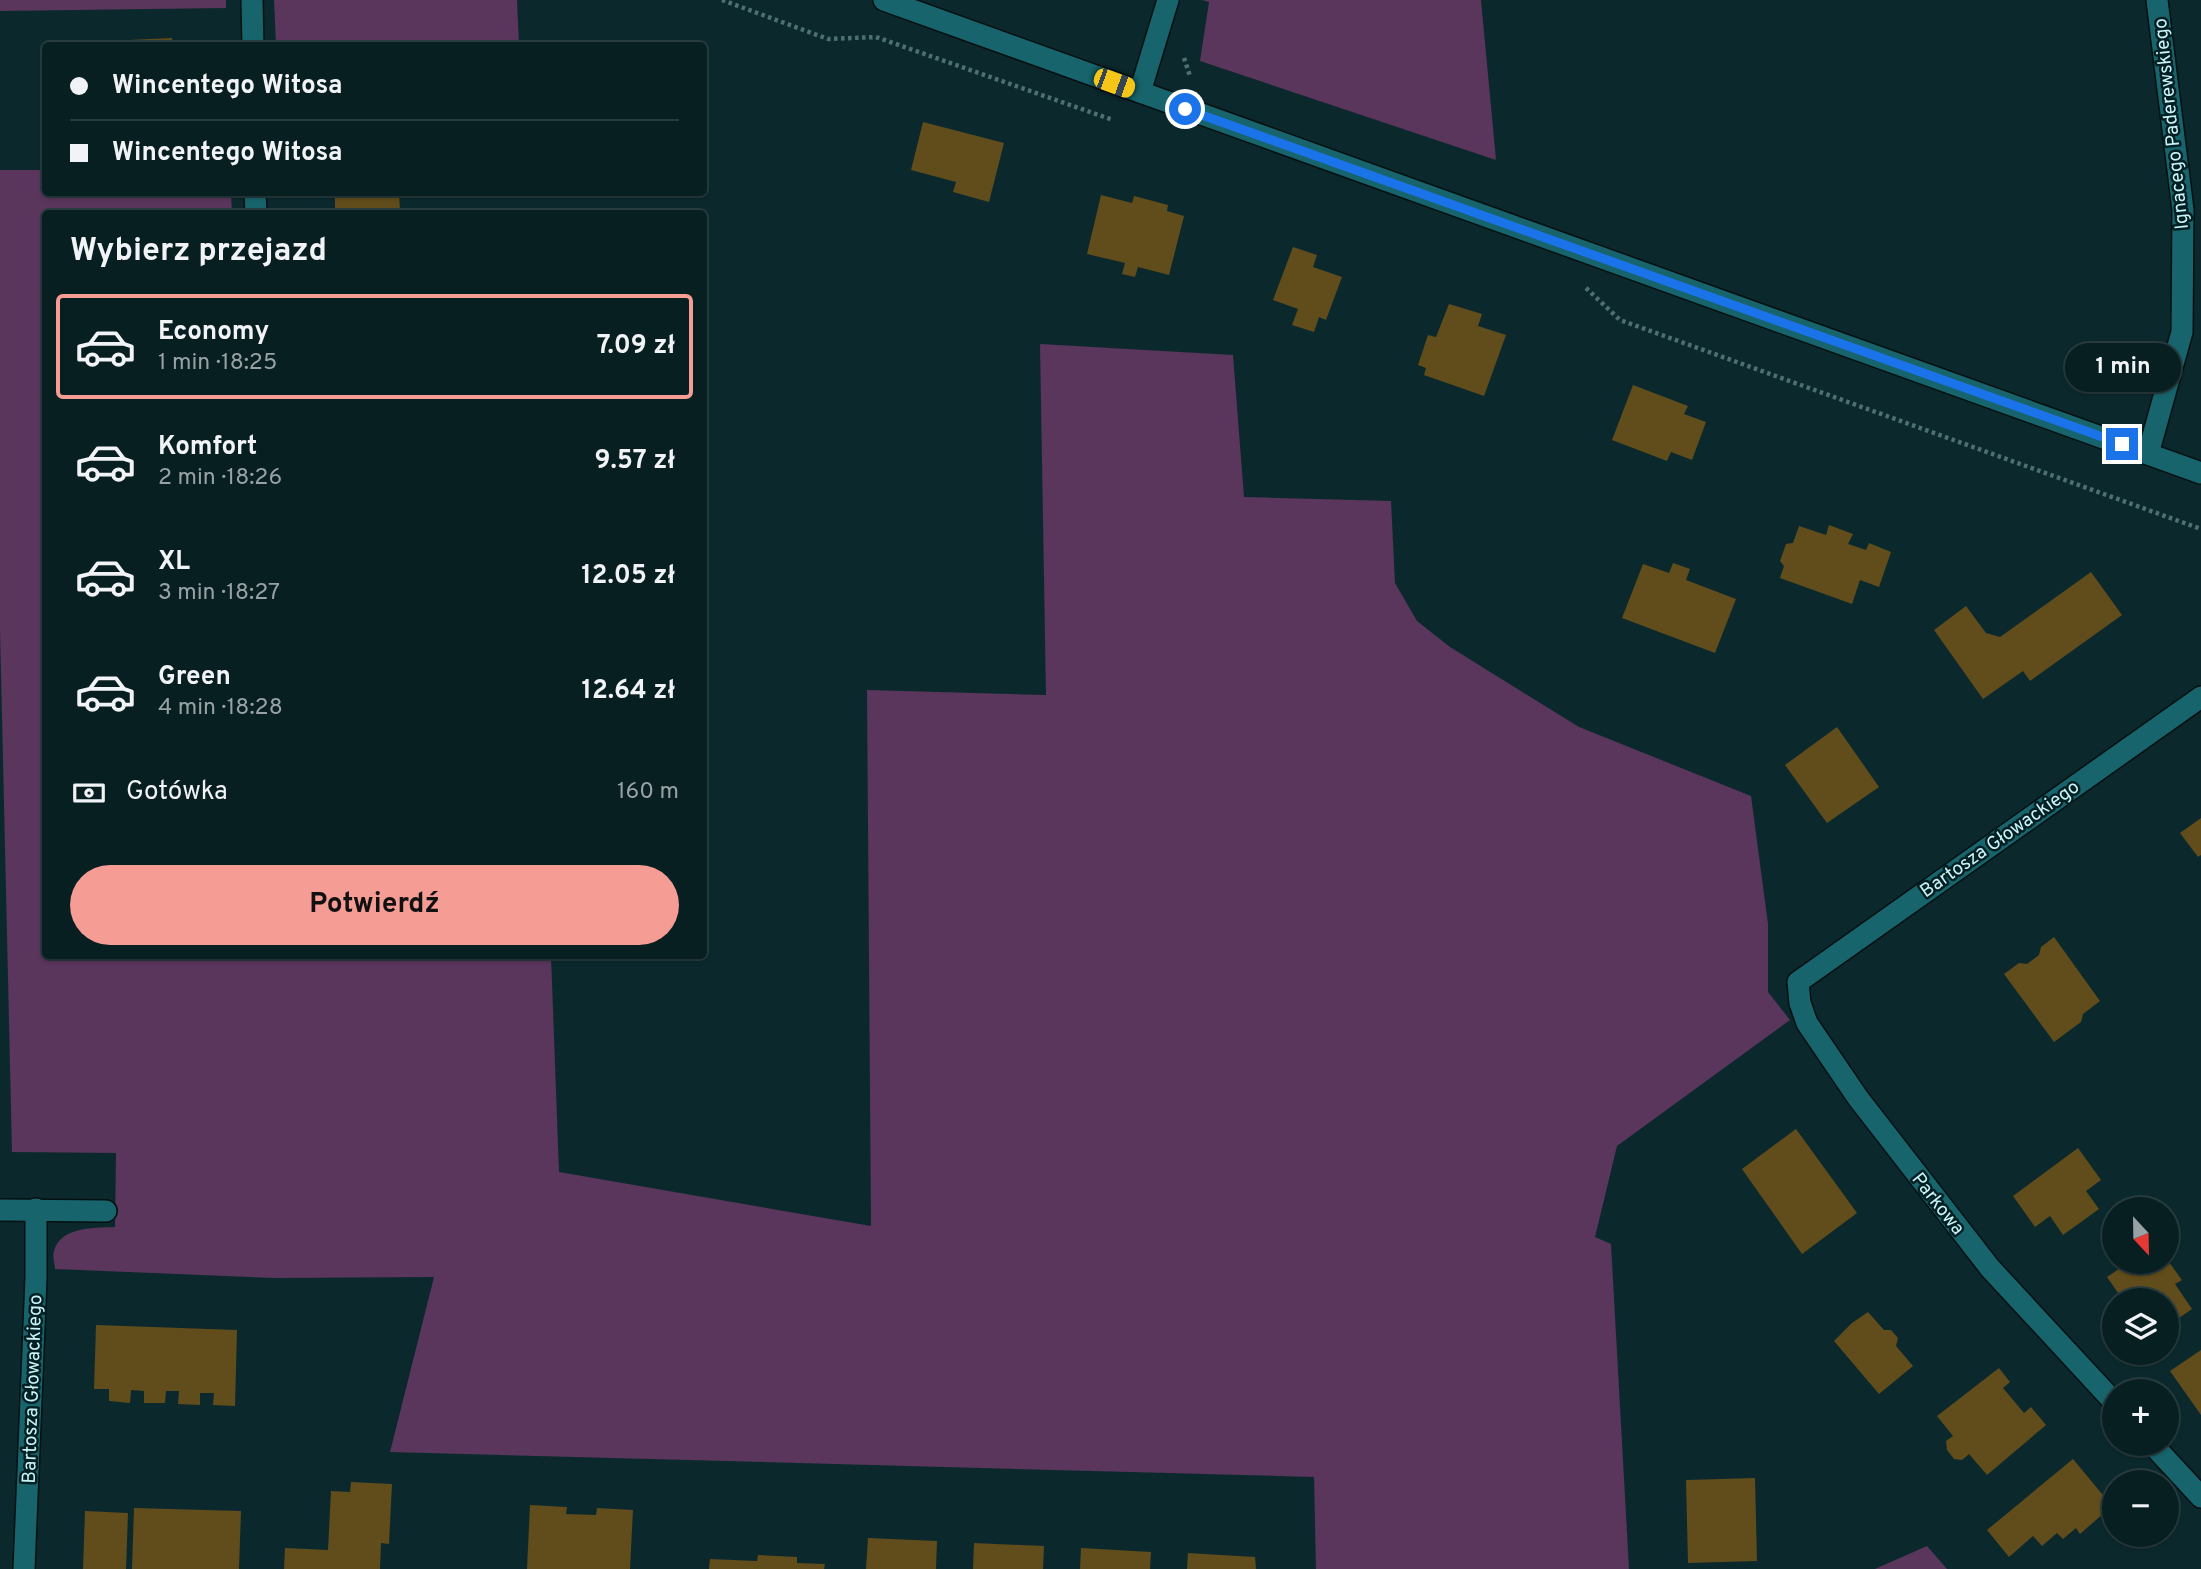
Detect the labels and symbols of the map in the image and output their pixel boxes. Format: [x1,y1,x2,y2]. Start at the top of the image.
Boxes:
street label: Ignacego Paderewskiego [2149,17,2195,231]
car [1091,66,1138,100]
route start [1169,93,1201,125]
callout: 1 min [2064,342,2180,392]
route end [2106,428,2138,460]
street label: Bartosza Głowackiego [1916,776,2084,904]
street label: Parkowa [1906,1168,1969,1240]
north arrow [2102,1197,2179,1274]
street label: Bartosza Głowackiego [18,1294,48,1484]

